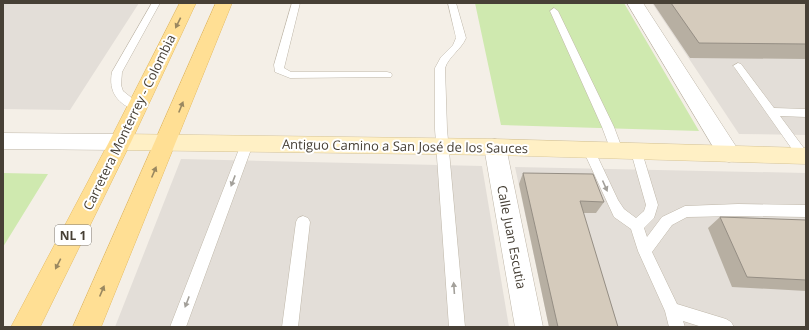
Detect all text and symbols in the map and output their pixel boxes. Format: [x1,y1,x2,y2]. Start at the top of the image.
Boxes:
one-way arrow [175,17,182,29]
street label: Carretera Monterrey - Colombia [78,31,180,213]
one-way arrow [178,102,184,113]
street label: Antiguo Camino a San José de los Sauces [282,135,528,157]
one-way arrow [151,166,157,178]
one-way arrow [230,175,236,187]
one-way arrow [602,180,608,191]
street label: Calle Juan Escutia [493,184,531,290]
road number: NL 1 [55,225,91,245]
one-way arrow [55,258,61,270]
one-way arrow [451,282,458,294]
one-way arrow [99,286,105,297]
one-way arrow [184,297,190,309]

